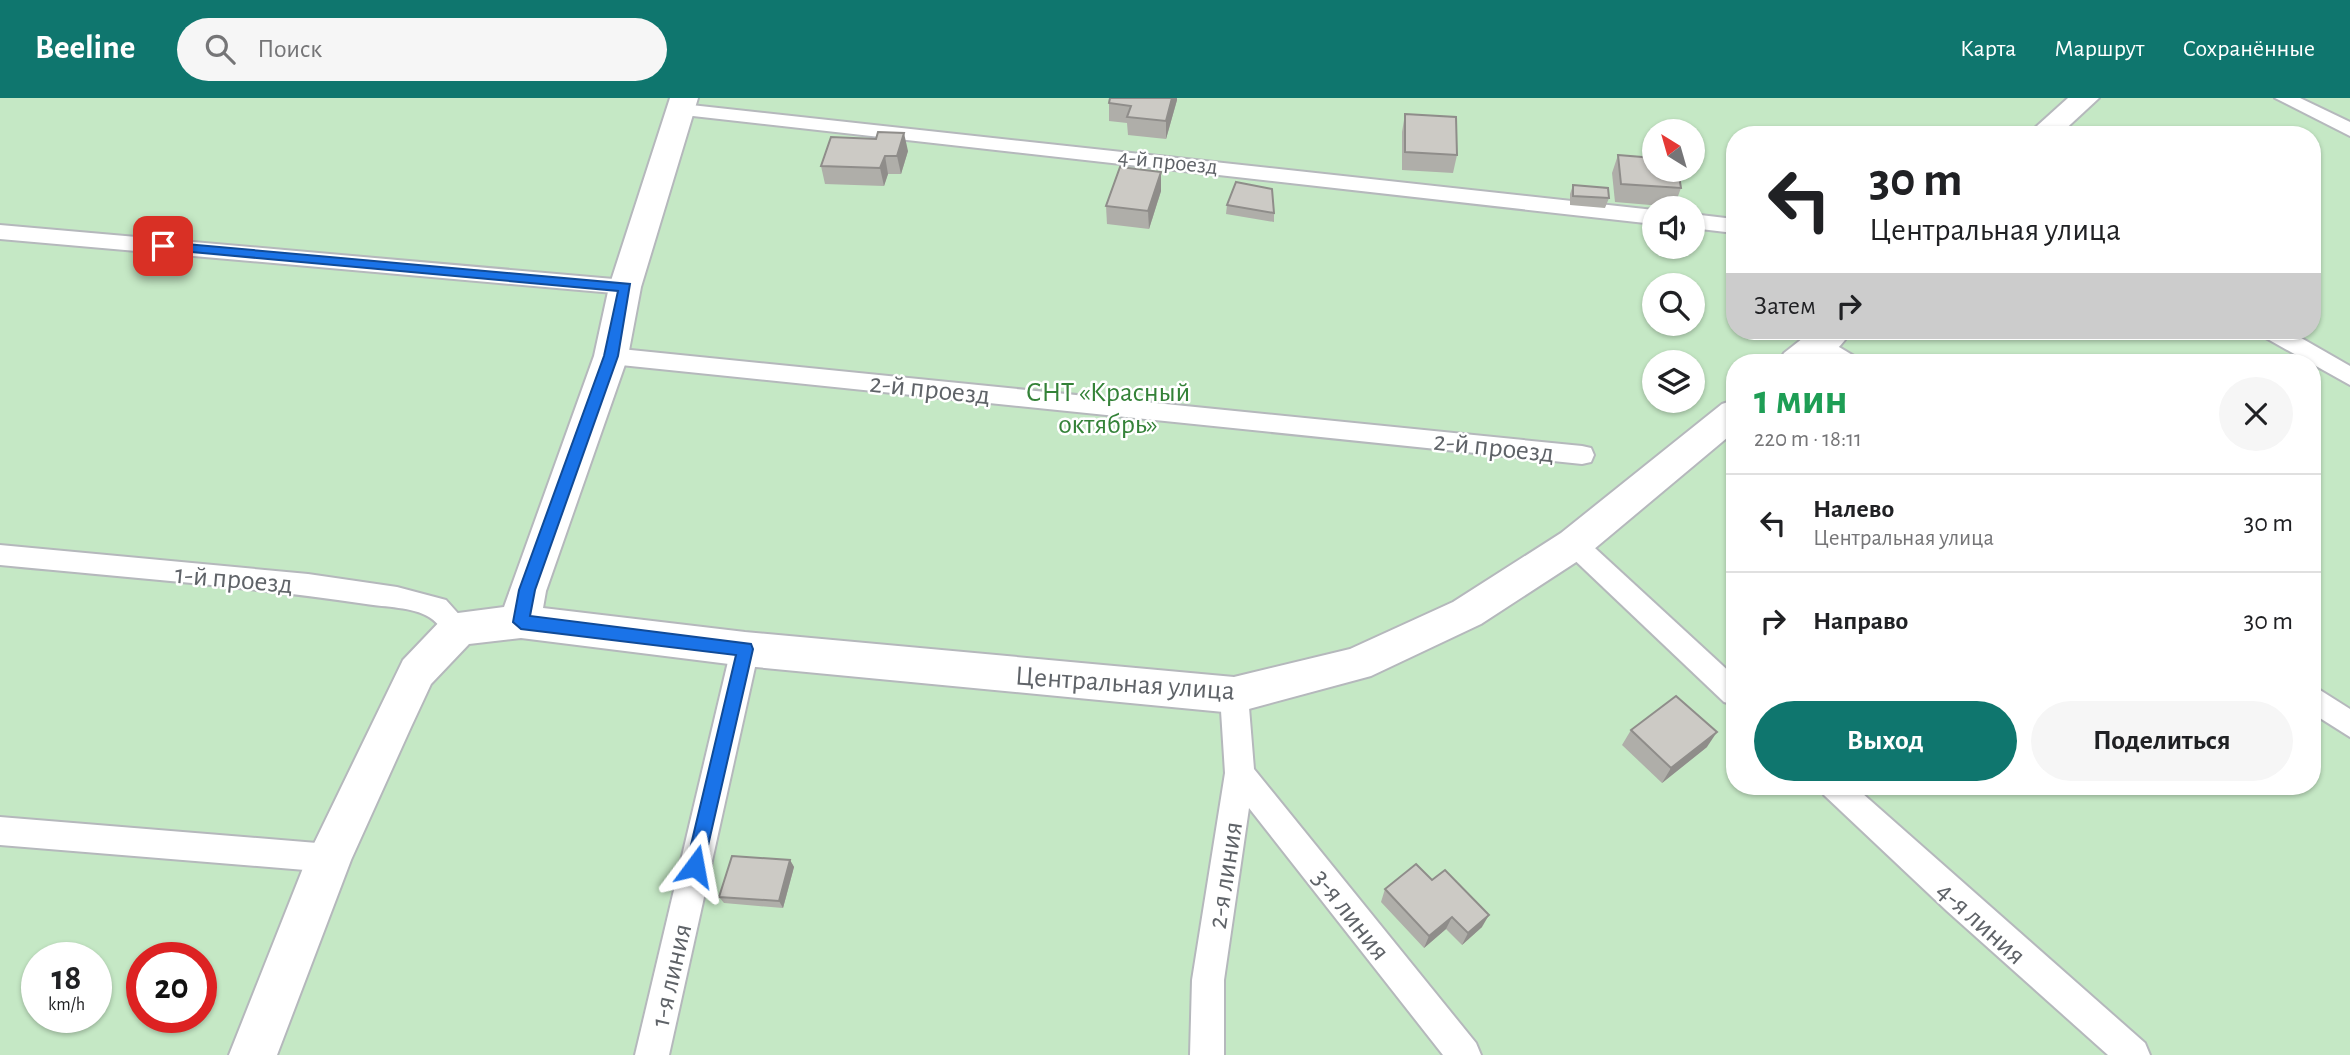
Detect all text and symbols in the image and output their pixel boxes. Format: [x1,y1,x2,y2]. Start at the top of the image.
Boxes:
search box [177,18,667,81]
icon: search [201,30,239,68]
text: Beeline [35,32,135,65]
text: Поиск [257,36,322,62]
text: Карта [1960,37,2016,61]
text: Маршрут [2054,37,2144,61]
text: Сохранённые [2182,37,2315,61]
north arrow [1642,119,1704,182]
map controls [1642,119,1705,413]
street label: 4-й проезд [1117,146,1219,179]
icon: left [1754,154,1845,245]
text: 30 m [1869,156,1963,205]
button: sound [1642,196,1705,259]
text: Центральная улица [1869,214,2121,246]
pin [133,216,193,276]
icon: arrive [144,227,182,265]
button: search [1642,273,1705,336]
icon: right [1830,287,1868,325]
text: Затем [1754,293,1816,319]
button: layers [1642,350,1705,413]
street label: 2-й проезд [868,370,992,410]
button: close [2219,377,2293,451]
park label: СНТ «Красный октябрь» [1026,379,1190,439]
text: 1 мин [1754,379,1848,421]
street label: 2-й проезд [1432,428,1556,468]
text: 220 m · 18:11 [1754,428,1862,451]
text: Налево [1813,496,1894,522]
icon: left [1754,504,1792,542]
text: 30 m [2243,510,2293,536]
text: Центральная улица [1813,527,1994,550]
street label: 1-й проезд [174,561,294,599]
icon: right [1754,602,1792,640]
text: Направо [1813,608,1908,634]
text: 30 m [2243,608,2293,634]
street label: Центральная улица [1014,662,1236,706]
button: Выход [1754,701,2017,781]
button: Поделиться [2031,701,2293,781]
street label: 2-я линия [1204,820,1248,931]
position arrow [658,829,732,903]
street label: 3-я линия [1306,864,1394,966]
street label: 4-я линия [1931,877,2031,970]
street label: 1-я линия [646,921,697,1030]
speed limit sign: 20 [126,942,217,1033]
text: 18 [52,961,81,996]
text: km/h [48,996,85,1014]

